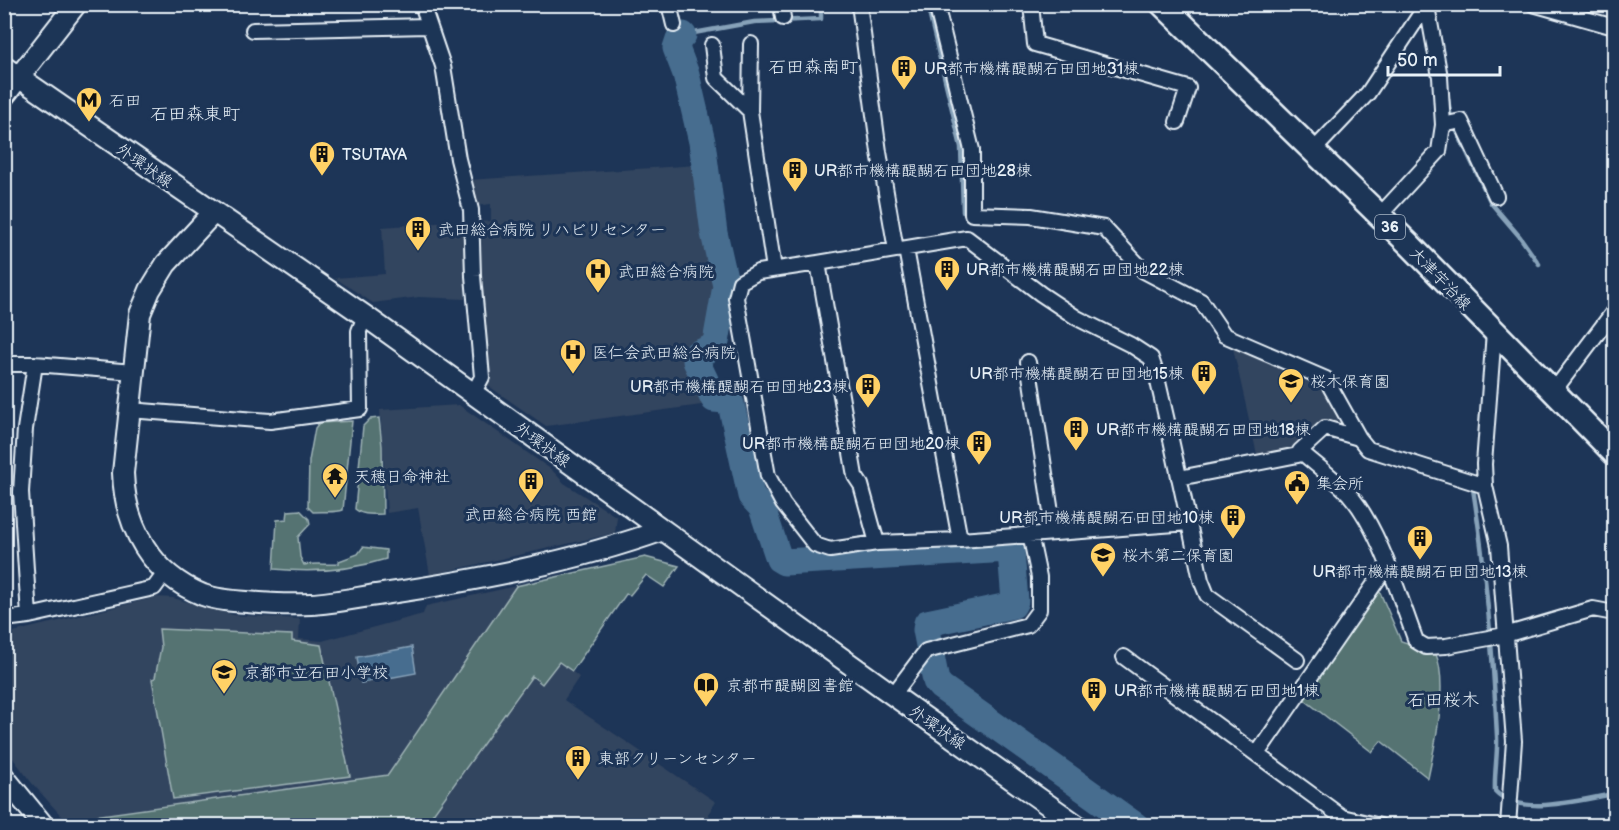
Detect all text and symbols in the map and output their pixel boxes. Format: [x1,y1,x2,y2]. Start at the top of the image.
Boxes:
scale bar [1388,39,1500,77]
text: 50 m [1397,50,1438,71]
building icon: UR都市機構醍醐石田団地31棟 [889,53,919,91]
district label: 石田森南町 [768,57,858,78]
place label: UR都市機構醍醐石田団地31棟 [924,60,1139,79]
metro station icon: 石田 [74,85,104,123]
place label: 石田 [109,92,141,111]
district label: 石田森東町 [150,104,240,125]
building icon: TSUTAYA [307,139,337,177]
street label: 外環状線 [112,140,176,192]
place label: TSUTAYA [342,146,407,165]
building icon: UR都市機構醍醐石田団地28棟 [780,155,810,193]
place label: UR都市機構醍醐石田団地28棟 [814,162,1032,181]
building icon: 武田総合病院 リハビリセンター [403,214,433,252]
road number: 36 [1375,215,1405,239]
place label: 武田総合病院 リハビリセンター [438,221,666,240]
street label: 大津宇治線 [1405,244,1475,314]
building icon: UR都市機構醍醐石田団地22棟 [932,254,962,292]
hospital icon: 武田総合病院 [583,256,613,294]
place label: UR都市機構醍醐石田団地22棟 [966,261,1184,280]
place label: 武田総合病院 [618,263,714,282]
hospital icon: 医仁会武田総合病院 [558,337,588,375]
place label: 医仁会武田総合病院 [592,344,736,363]
building icon: UR都市機構醍醐石田団地15棟 [1189,358,1219,396]
place label: UR都市機構醍醐石田団地15棟 [970,365,1184,384]
school or university icon: 桜木保育園 [1276,366,1306,404]
building icon: UR都市機構醍醐石田団地23棟 [853,371,883,409]
place label: 桜木保育園 [1310,373,1390,392]
place label: UR都市機構醍醐石田団地23棟 [630,378,848,397]
building icon: UR都市機構醍醐石田団地18棟 [1061,414,1091,452]
street label: 外環状線 [511,419,574,472]
place label: UR都市機構醍醐石田団地18棟 [1096,421,1311,440]
building icon: UR都市機構醍醐石田団地20棟 [964,428,994,466]
place label: UR都市機構醍醐石田団地20棟 [742,435,960,454]
temple icon: 天穂日命神社 [320,461,350,499]
building icon: 武田総合病院 西館 [516,466,546,504]
place label: 天穂日命神社 [354,468,450,487]
public building icon: 集会所 [1282,468,1312,506]
place label: 集会所 [1316,475,1364,494]
building icon: UR都市機構醍醐石田団地10棟 [1218,502,1248,540]
place label: 武田総合病院 西館 [465,506,597,525]
place label: UR都市機構醍醐石田団地10棟 [999,509,1214,528]
building icon: UR都市機構醍醐石田団地13棟 [1405,523,1435,561]
school or university icon: 桜木第二保育園 [1088,540,1118,578]
place label: 桜木第二保育園 [1122,547,1234,566]
place label: UR都市機構醍醐石田団地13棟 [1312,563,1528,582]
school or university icon: 京都市立石田小学校 [209,657,239,695]
place label: 京都市立石田小学校 [244,664,388,683]
library icon: 京都市醍醐図書館 [691,670,721,708]
building icon: UR都市機構醍醐石田団地1棟 [1079,675,1109,713]
place label: 京都市醍醐図書館 [726,677,854,696]
place label: UR都市機構醍醐石田団地1棟 [1114,682,1319,701]
district label: 石田桜木 [1407,690,1479,711]
street label: 外環状線 [905,702,969,754]
building icon: 東部クリーンセンター [563,743,593,781]
place label: 東部クリーンセンター [598,750,757,769]

